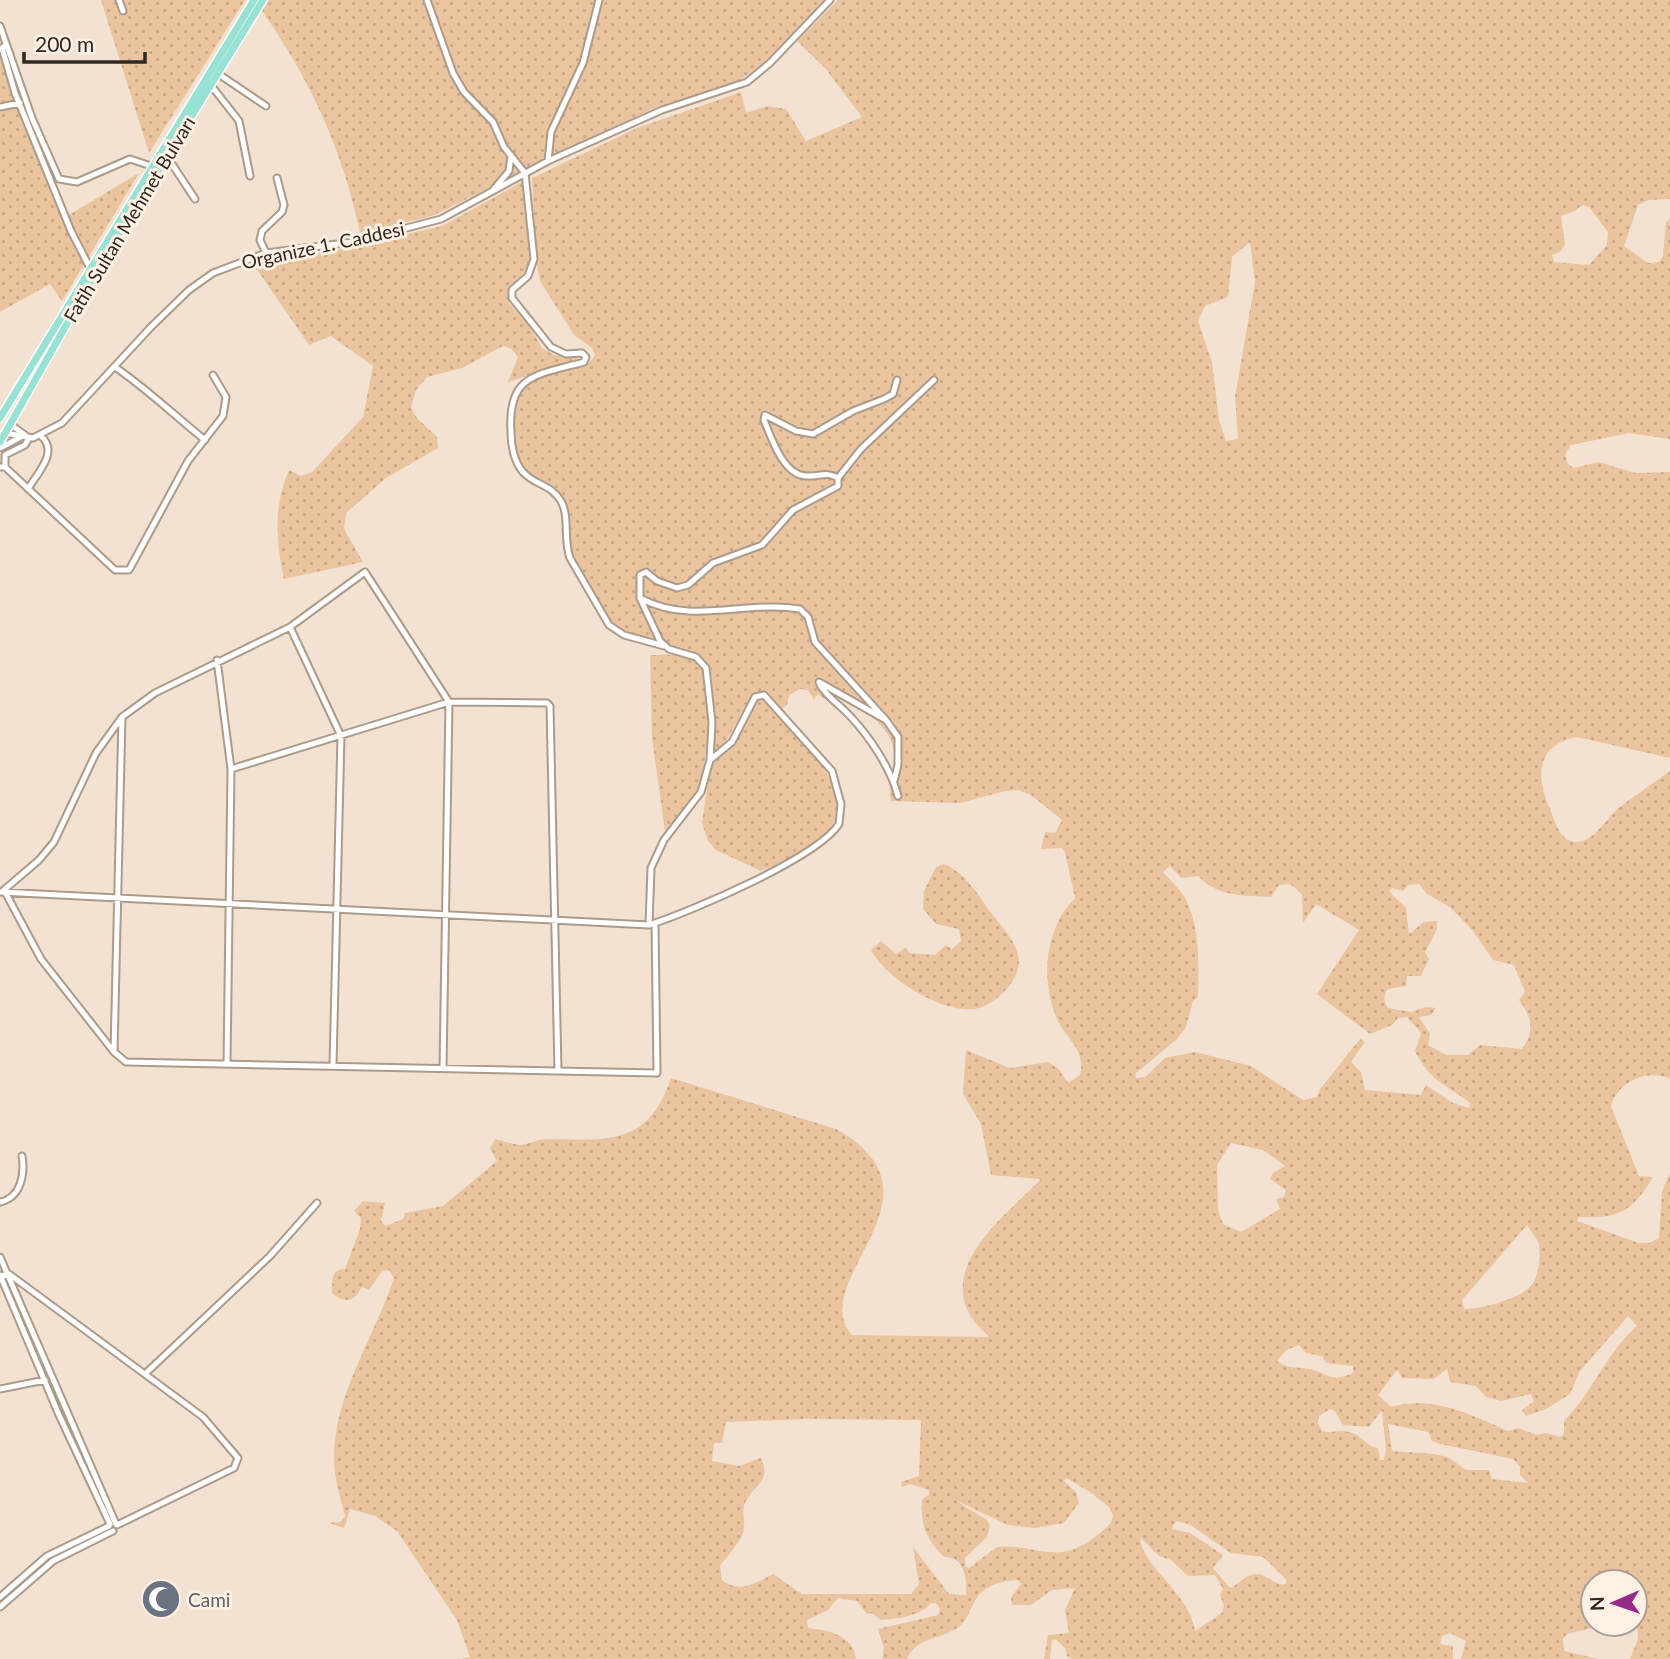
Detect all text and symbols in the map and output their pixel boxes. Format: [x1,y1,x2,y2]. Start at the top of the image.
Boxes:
scale bar [24,21,145,65]
text: 200 m [35,31,94,56]
street label: Fatih Sultan Mehmet Bulvarı [58,112,200,326]
street label: Organize 1. Caddesi [239,216,407,274]
north arrow [1579,1568,1649,1638]
mosque icon: Cami [140,1578,182,1620]
place label: Cami [188,1588,230,1611]
text: N [1585,1596,1608,1611]

